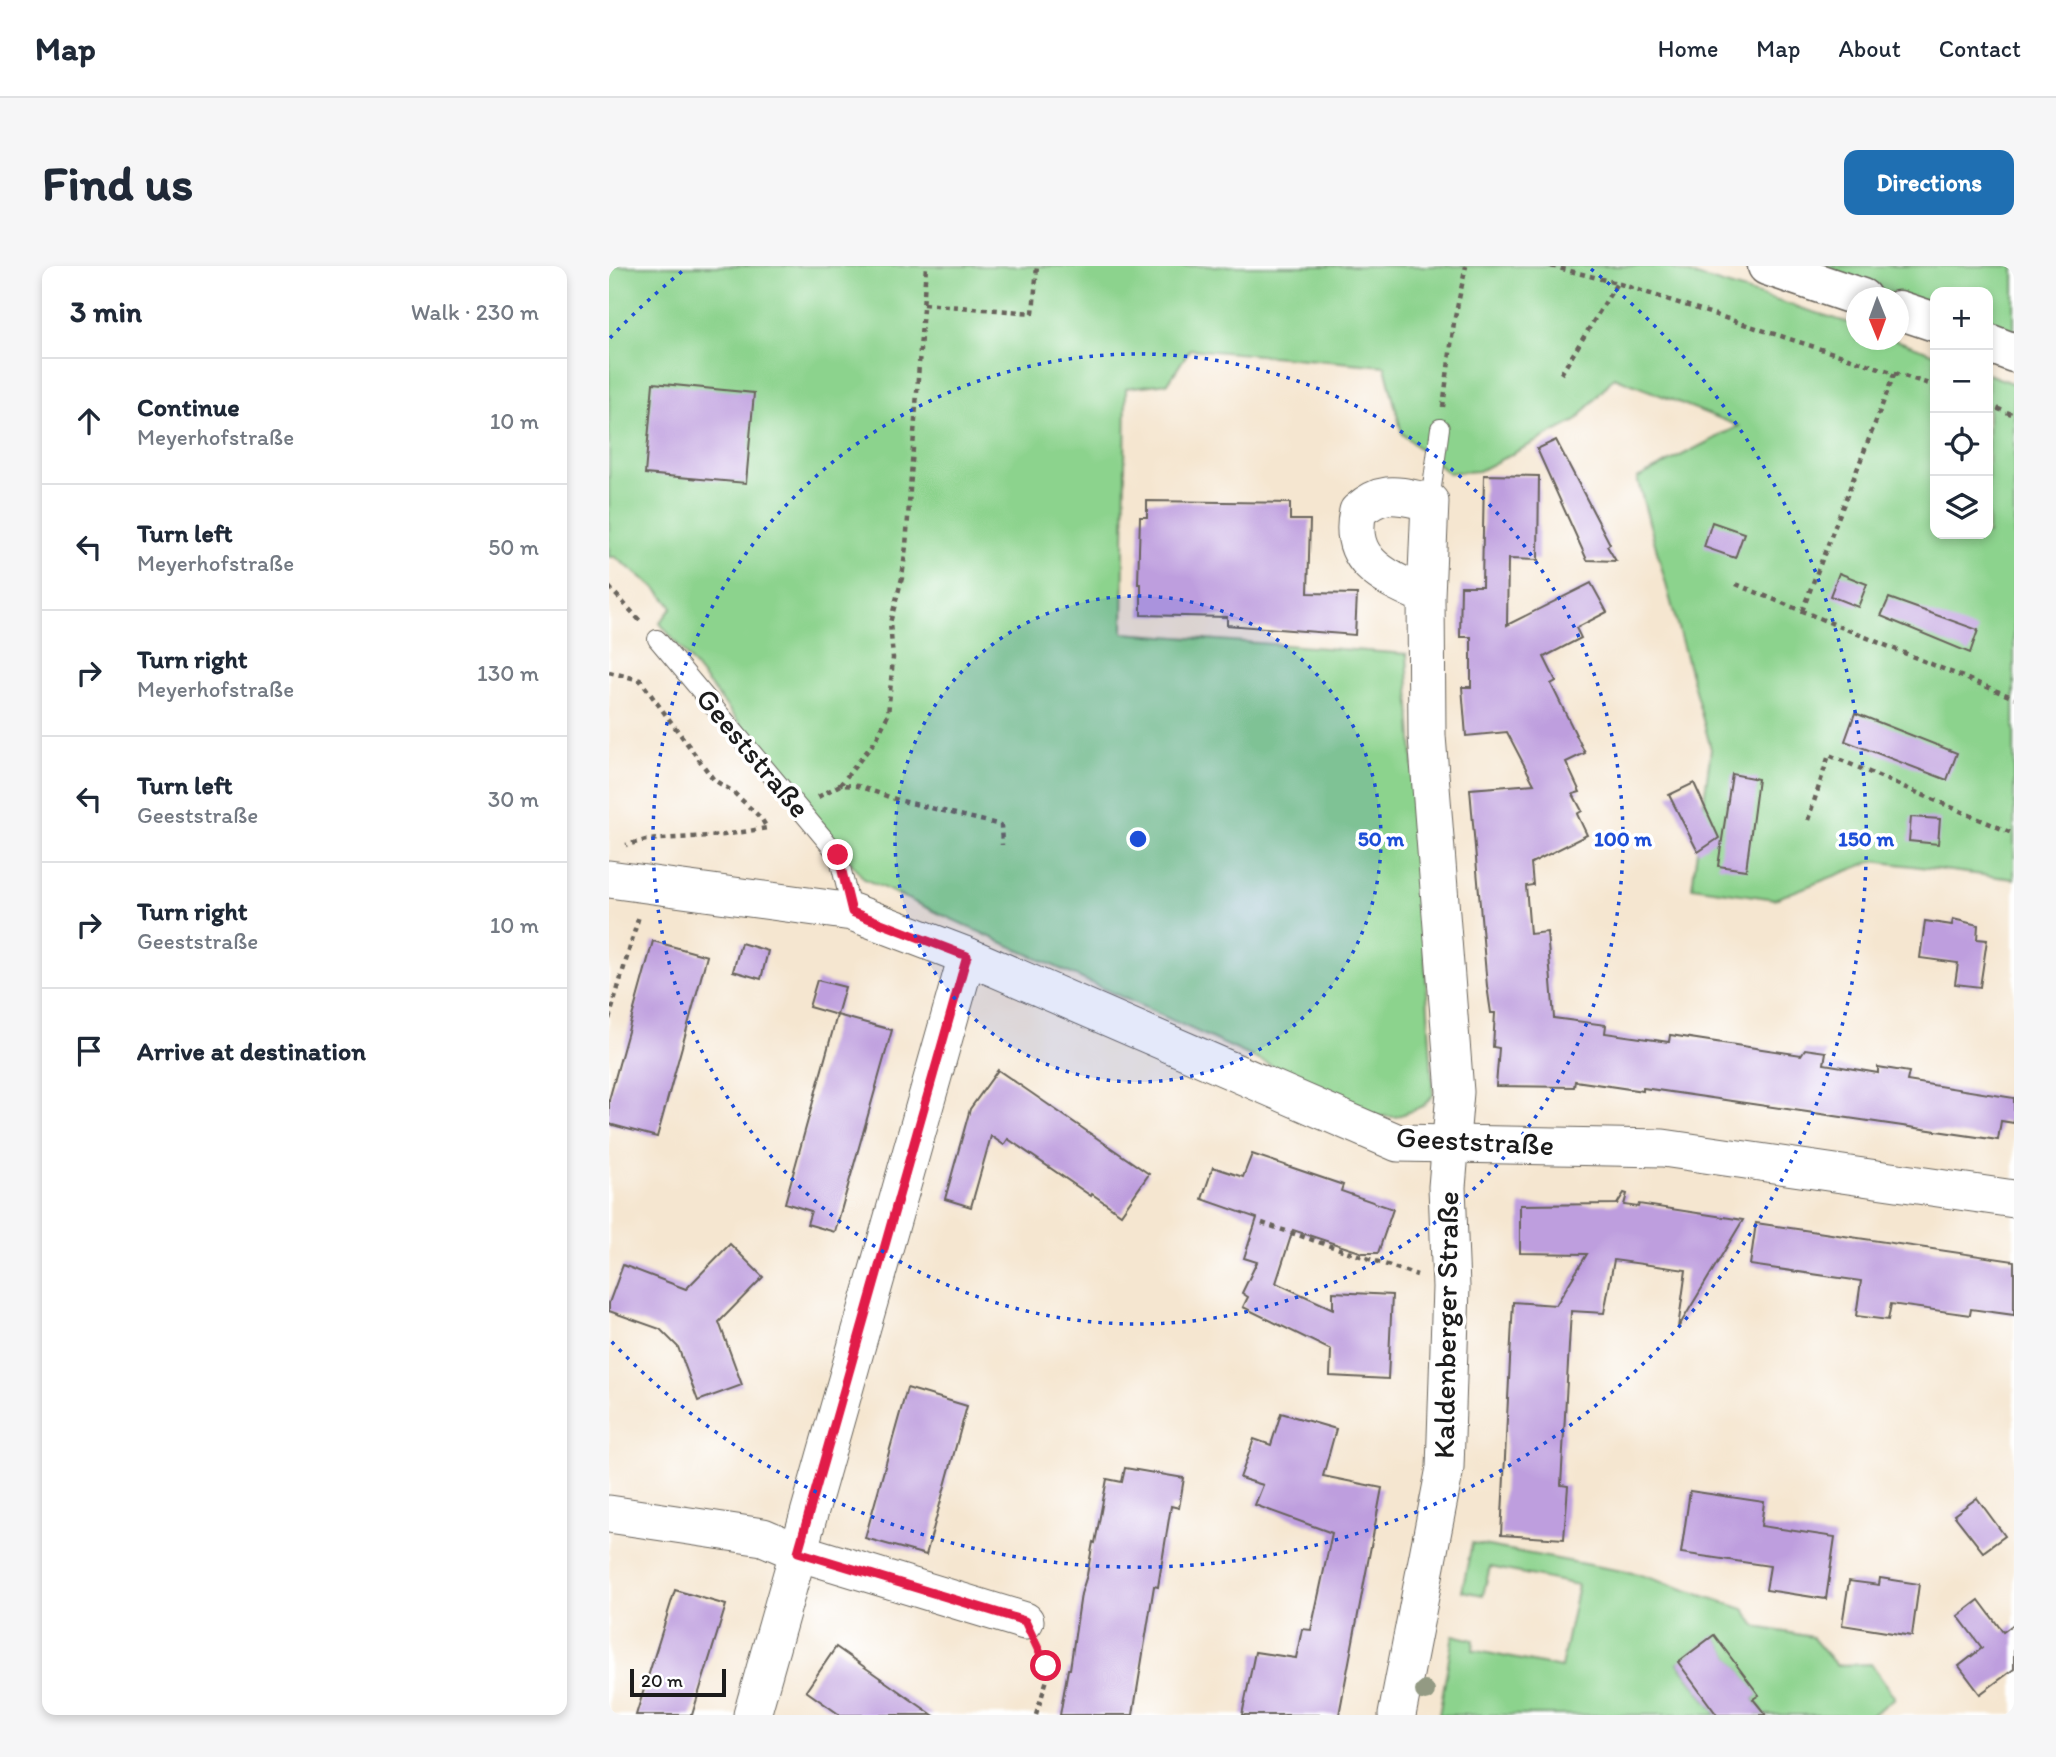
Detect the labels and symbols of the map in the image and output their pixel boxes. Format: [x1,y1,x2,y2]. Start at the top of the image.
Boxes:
north arrow [1846,287,1909,350]
street label: Geeststraße [688,680,818,825]
text: 50 m [1358,826,1405,851]
text: 100 m [1594,826,1652,851]
text: 150 m [1838,826,1894,851]
centre of rings [1126,827,1150,851]
route end [822,839,853,870]
street label: Geeststraße [1395,1118,1555,1163]
street label: Kaldenberger Straße [1425,1191,1466,1459]
route start [1030,1650,1061,1681]
scale bar [630,1666,726,1698]

